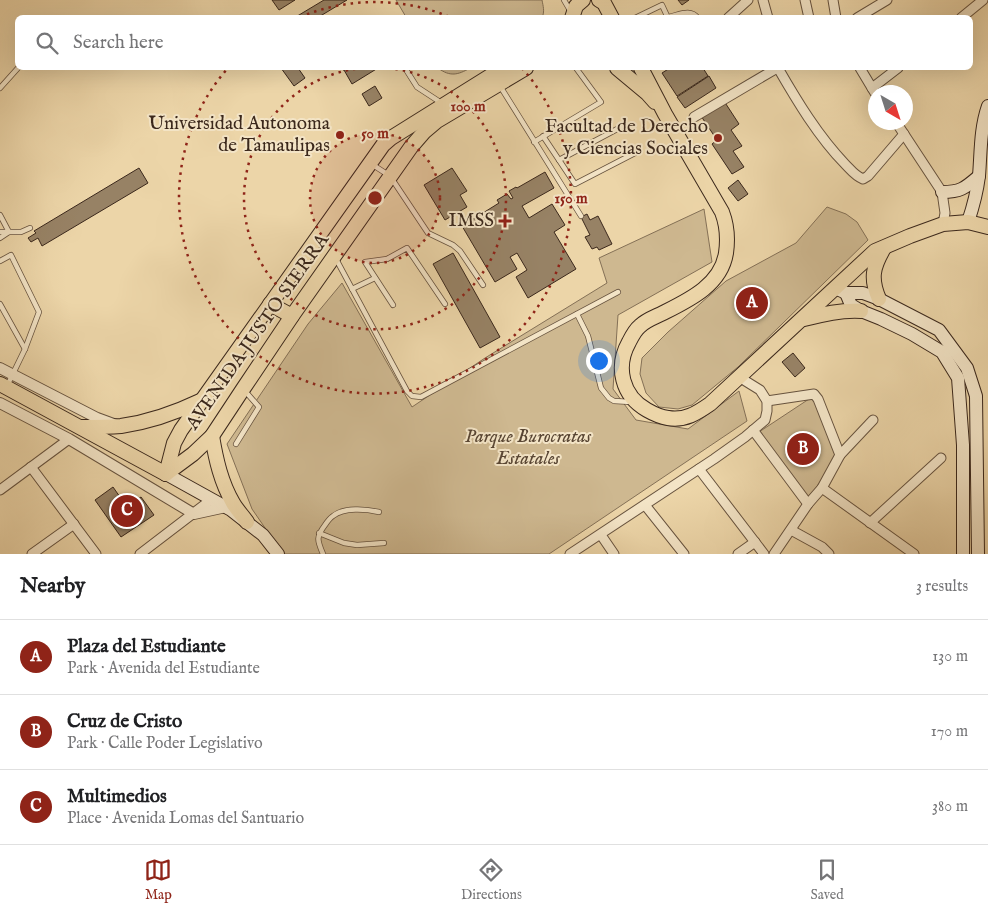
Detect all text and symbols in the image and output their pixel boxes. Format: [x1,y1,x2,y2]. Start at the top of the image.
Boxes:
search box [15,15,973,70]
icon: search [33,29,61,57]
text: Search here [73,31,164,55]
north arrow [868,85,913,130]
text: 100 m [450,97,486,116]
place label: Universidad Autonoma de Tamaulipas [148,112,331,158]
place label: Facultad de Derecho y Ciencias Sociales [545,115,708,161]
text: 50 m [361,124,389,143]
marker: Universidad Autonoma de Tamaulipas [334,129,346,141]
marker: Facultad de Derecho y Ciencias Sociales [712,132,724,144]
centre of rings [366,189,384,207]
text: 150 m [554,189,588,208]
place label: IMSS [448,209,494,233]
marker: IMSS [498,214,512,228]
street label: AVENIDA JUSTO SIERRA [181,228,336,436]
pin: A [736,284,768,322]
your location [586,348,612,374]
park label: Parque Burocratas Estatales [465,425,592,471]
pin: B [787,430,819,468]
pin: C [111,492,143,530]
text: Nearby [20,573,85,600]
text: 3 results [916,577,968,597]
text: Plaza del Estudiante [67,635,226,659]
text: A [31,647,41,667]
text: 130 m [932,647,968,667]
text: Park · Avenida del Estudiante [67,659,260,679]
text: Cruz de Cristo [67,710,182,734]
text: B [31,722,41,742]
text: 170 m [931,722,968,742]
text: Park · Calle Poder Legislativo [67,734,263,754]
text: Multimedios [67,785,167,809]
text: C [30,797,42,817]
text: 380 m [932,797,968,817]
text: Place · Avenida Lomas del Santuario [67,809,304,829]
tab: Map [144,856,172,904]
tab: Directions [461,856,522,904]
tab: Saved [811,856,844,904]

